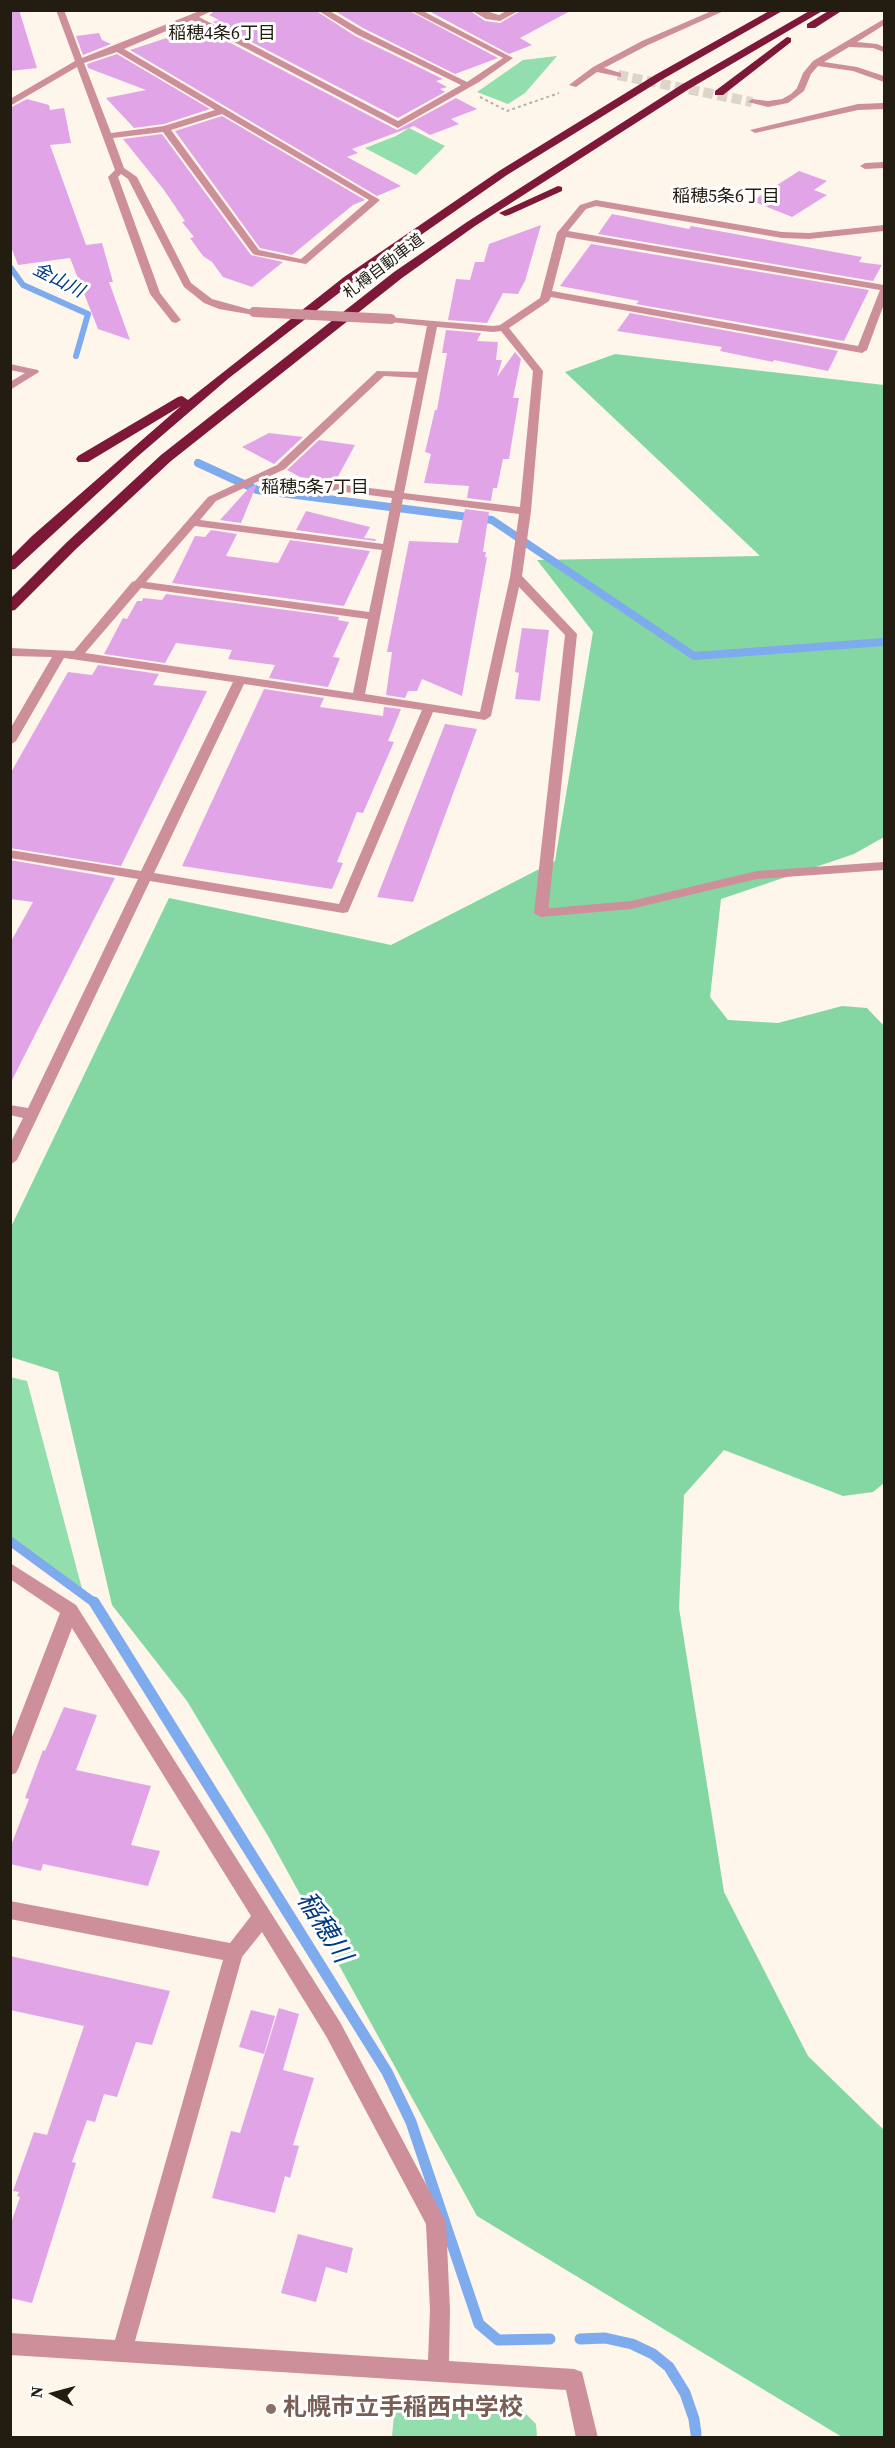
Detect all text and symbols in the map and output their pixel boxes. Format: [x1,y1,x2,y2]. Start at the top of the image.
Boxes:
district label: 稲穂4条6丁目 [168,23,276,45]
district label: 稲穂5条6丁目 [672,186,780,208]
street label: 札樽自動車道 [340,230,428,304]
water label: 金山川 [29,259,87,303]
district label: 稲穂5条7丁目 [261,477,369,499]
water label: 稲穂川 [289,1887,357,1969]
north arrow [24,2364,84,2424]
text: N [25,2385,48,2399]
place label: 札幌市立手稲西中学校 [283,2395,523,2423]
marker: 札幌市立手稲西中学校 [264,2402,278,2416]

